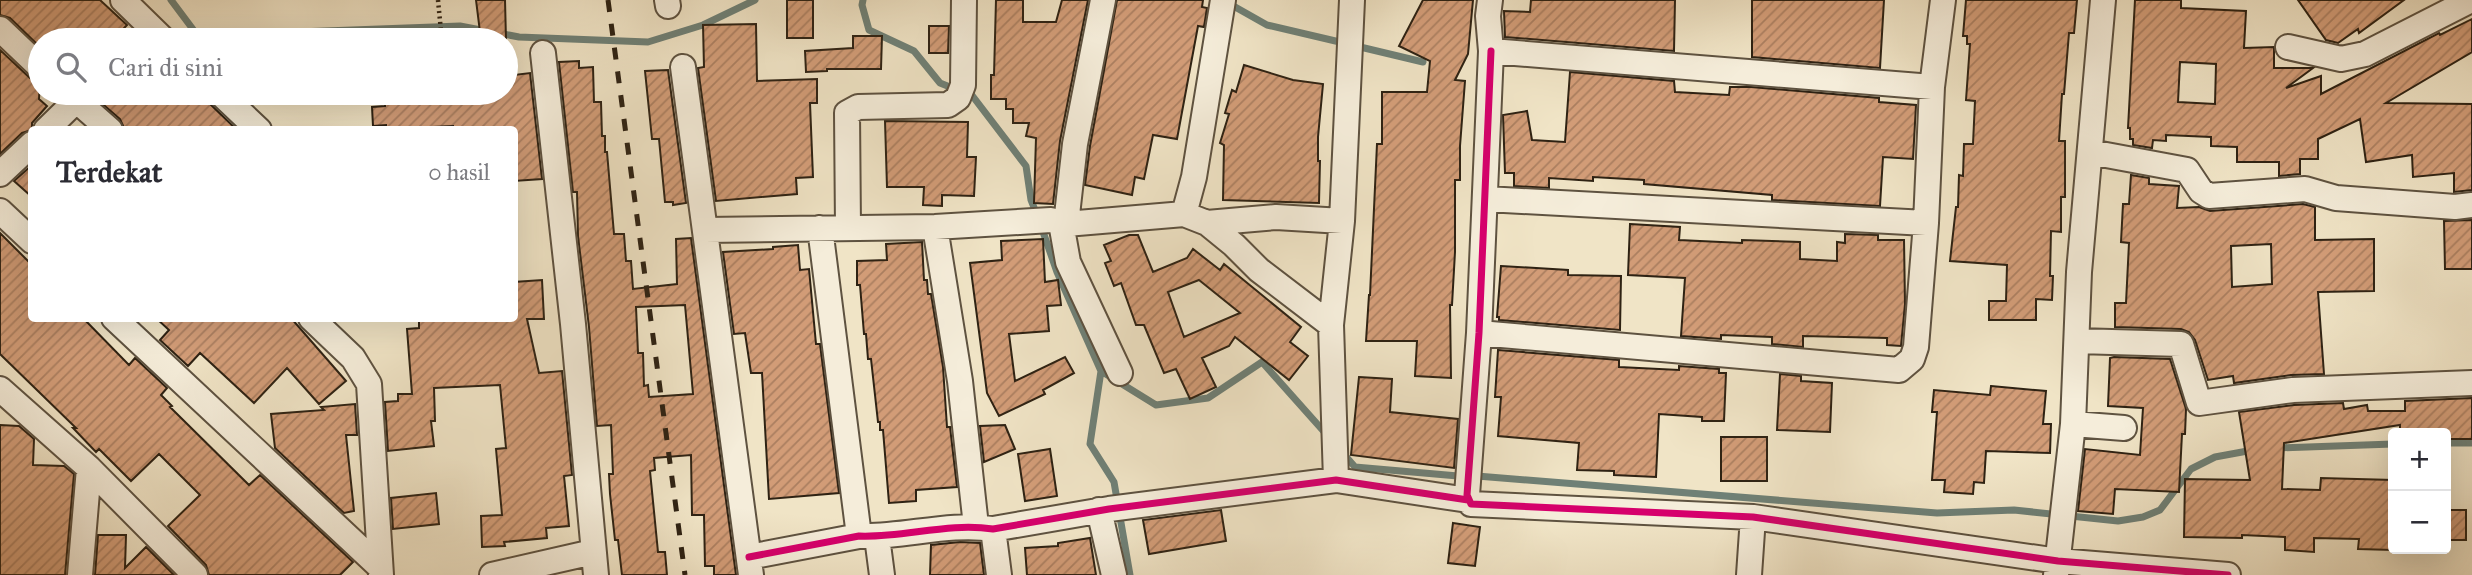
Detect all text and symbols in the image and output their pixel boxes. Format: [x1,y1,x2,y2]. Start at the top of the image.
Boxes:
search box [28,28,518,105]
icon: search [52,48,90,86]
text: Cari di sini [108,51,223,83]
text: Terdekat [56,154,162,190]
text: 0 hasil [428,158,490,186]
map controls [2388,428,2451,554]
button: + [2388,428,2451,491]
button: − [2388,491,2451,554]

